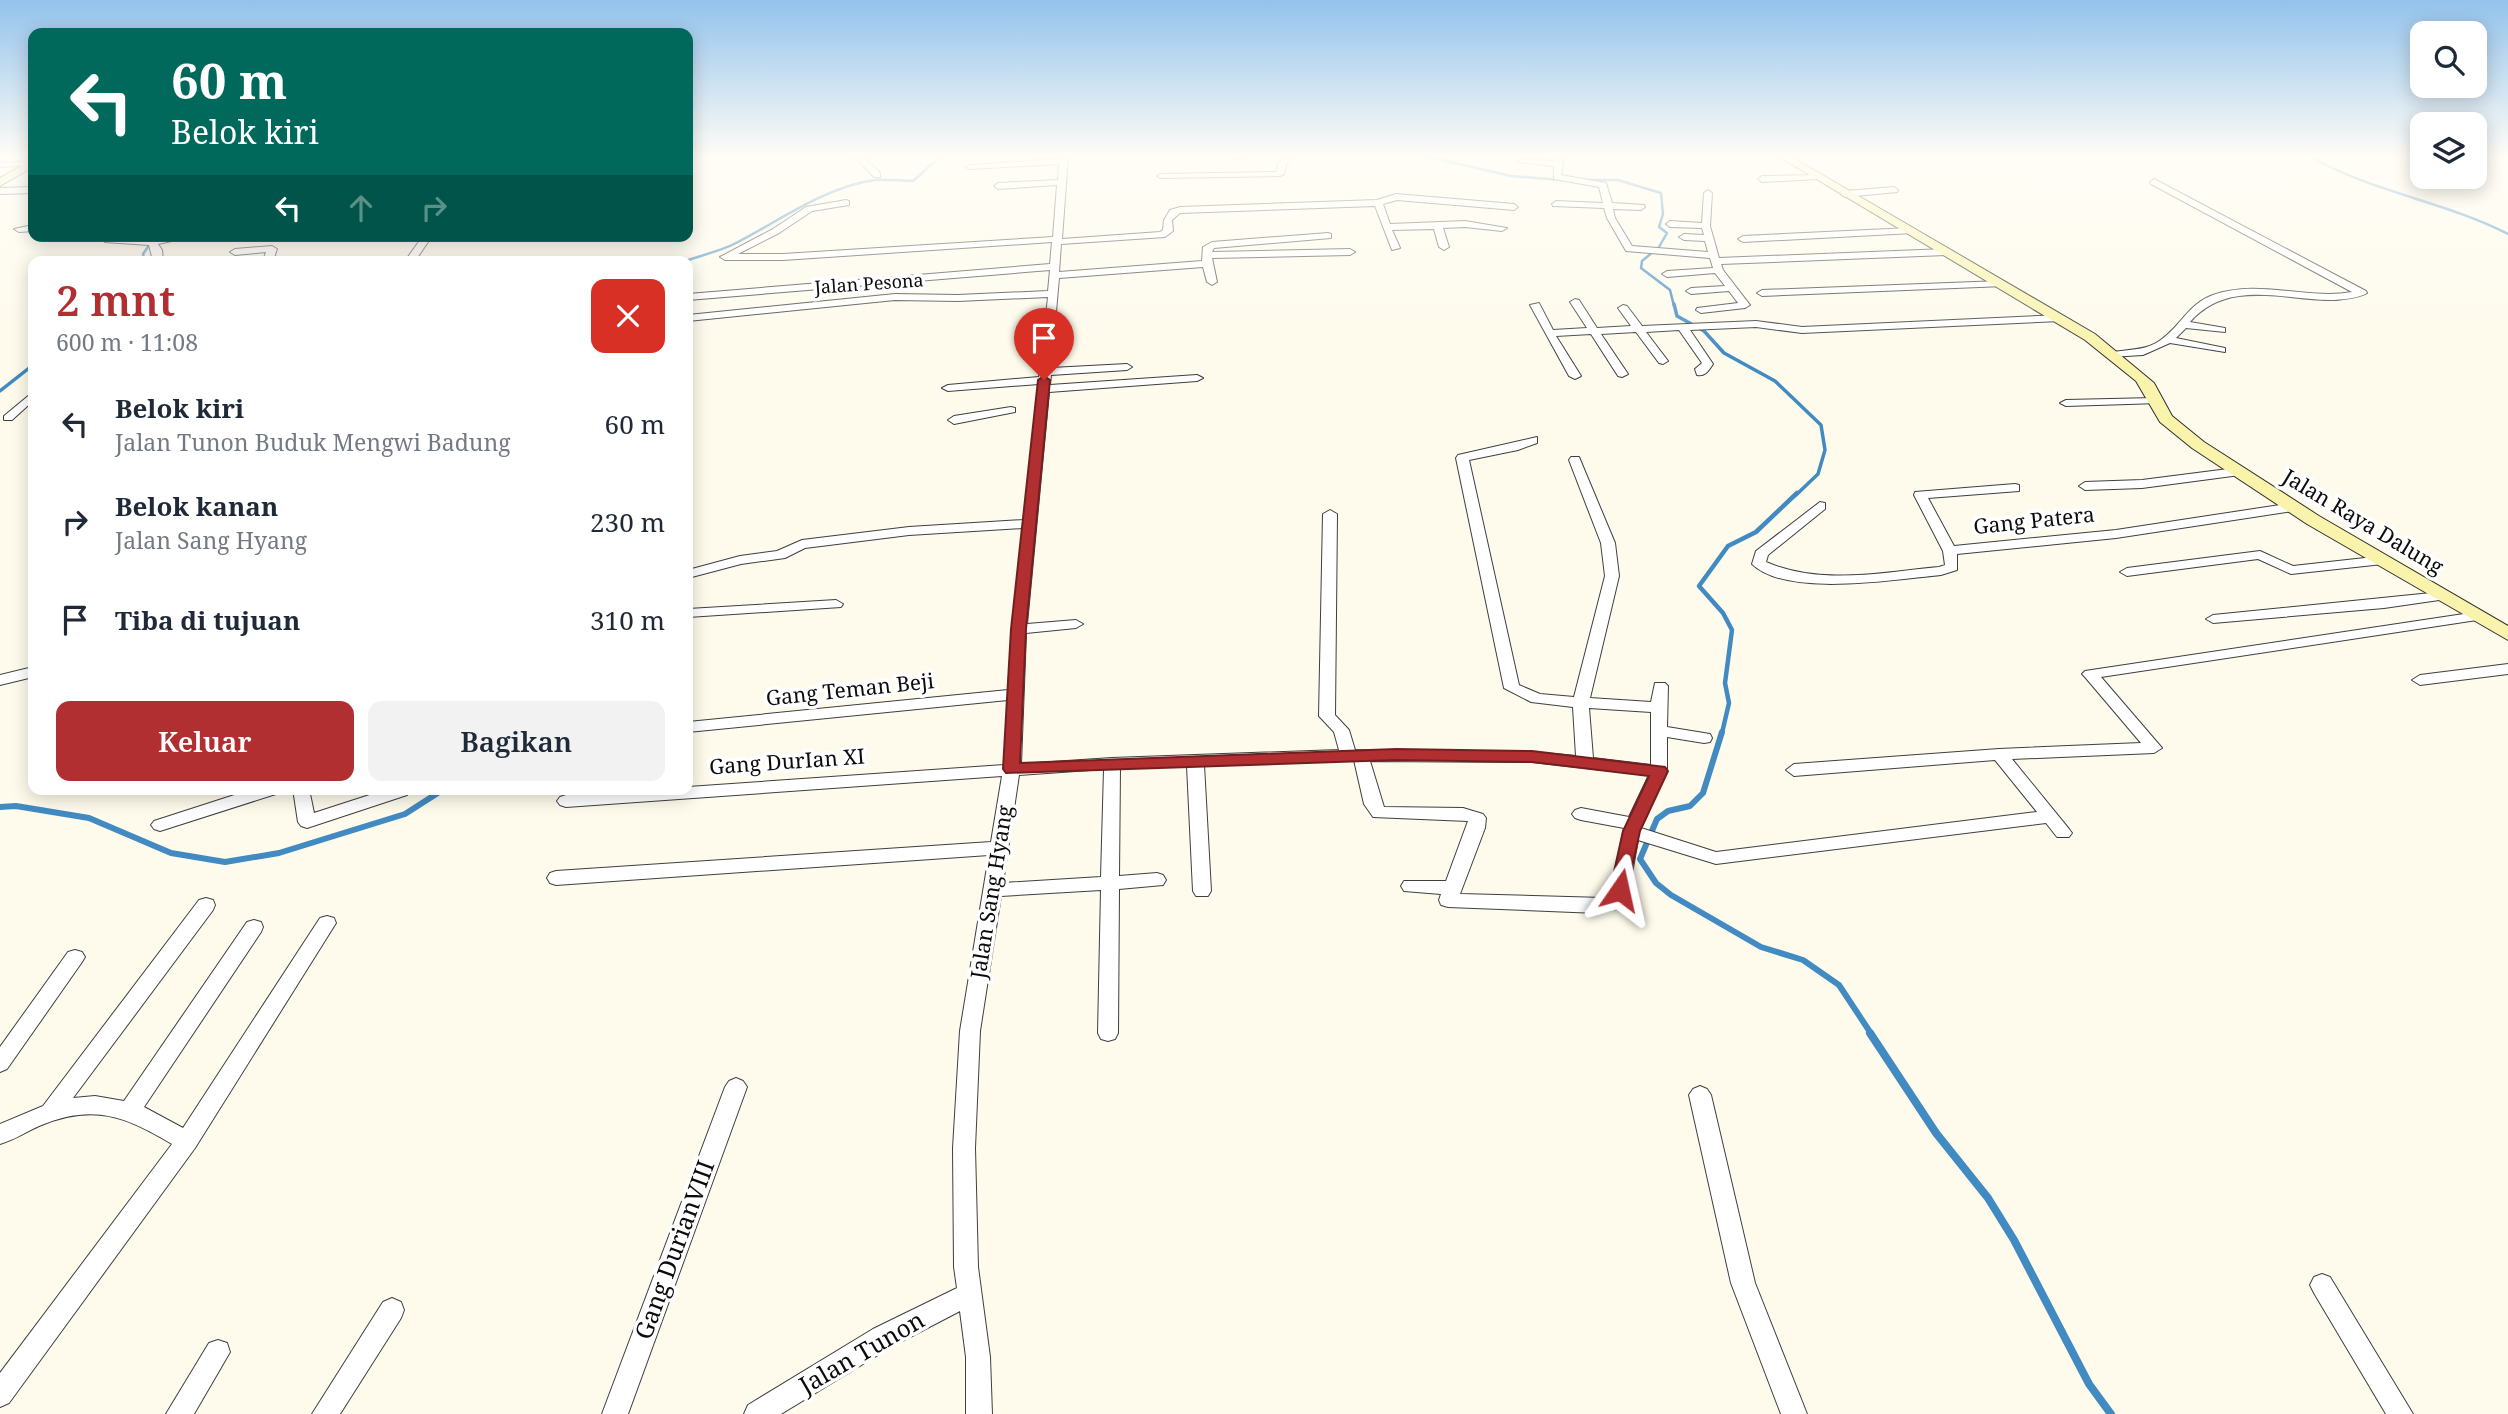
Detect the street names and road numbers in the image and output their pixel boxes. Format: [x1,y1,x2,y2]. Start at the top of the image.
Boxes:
street label: Jalan Pesona [813,267,924,299]
street label: Jalan Raya Dalung [2277,462,2450,581]
street label: Gang Patera [1972,500,2096,540]
street label: Gang Teman Beji [764,666,936,712]
street label: Gang DurIan XI [708,742,866,780]
street label: Jalan Sang Hyang [963,802,1019,982]
street label: Gang DurianVIII [626,1155,721,1344]
street label: Jalan Tunon [792,1303,930,1401]

